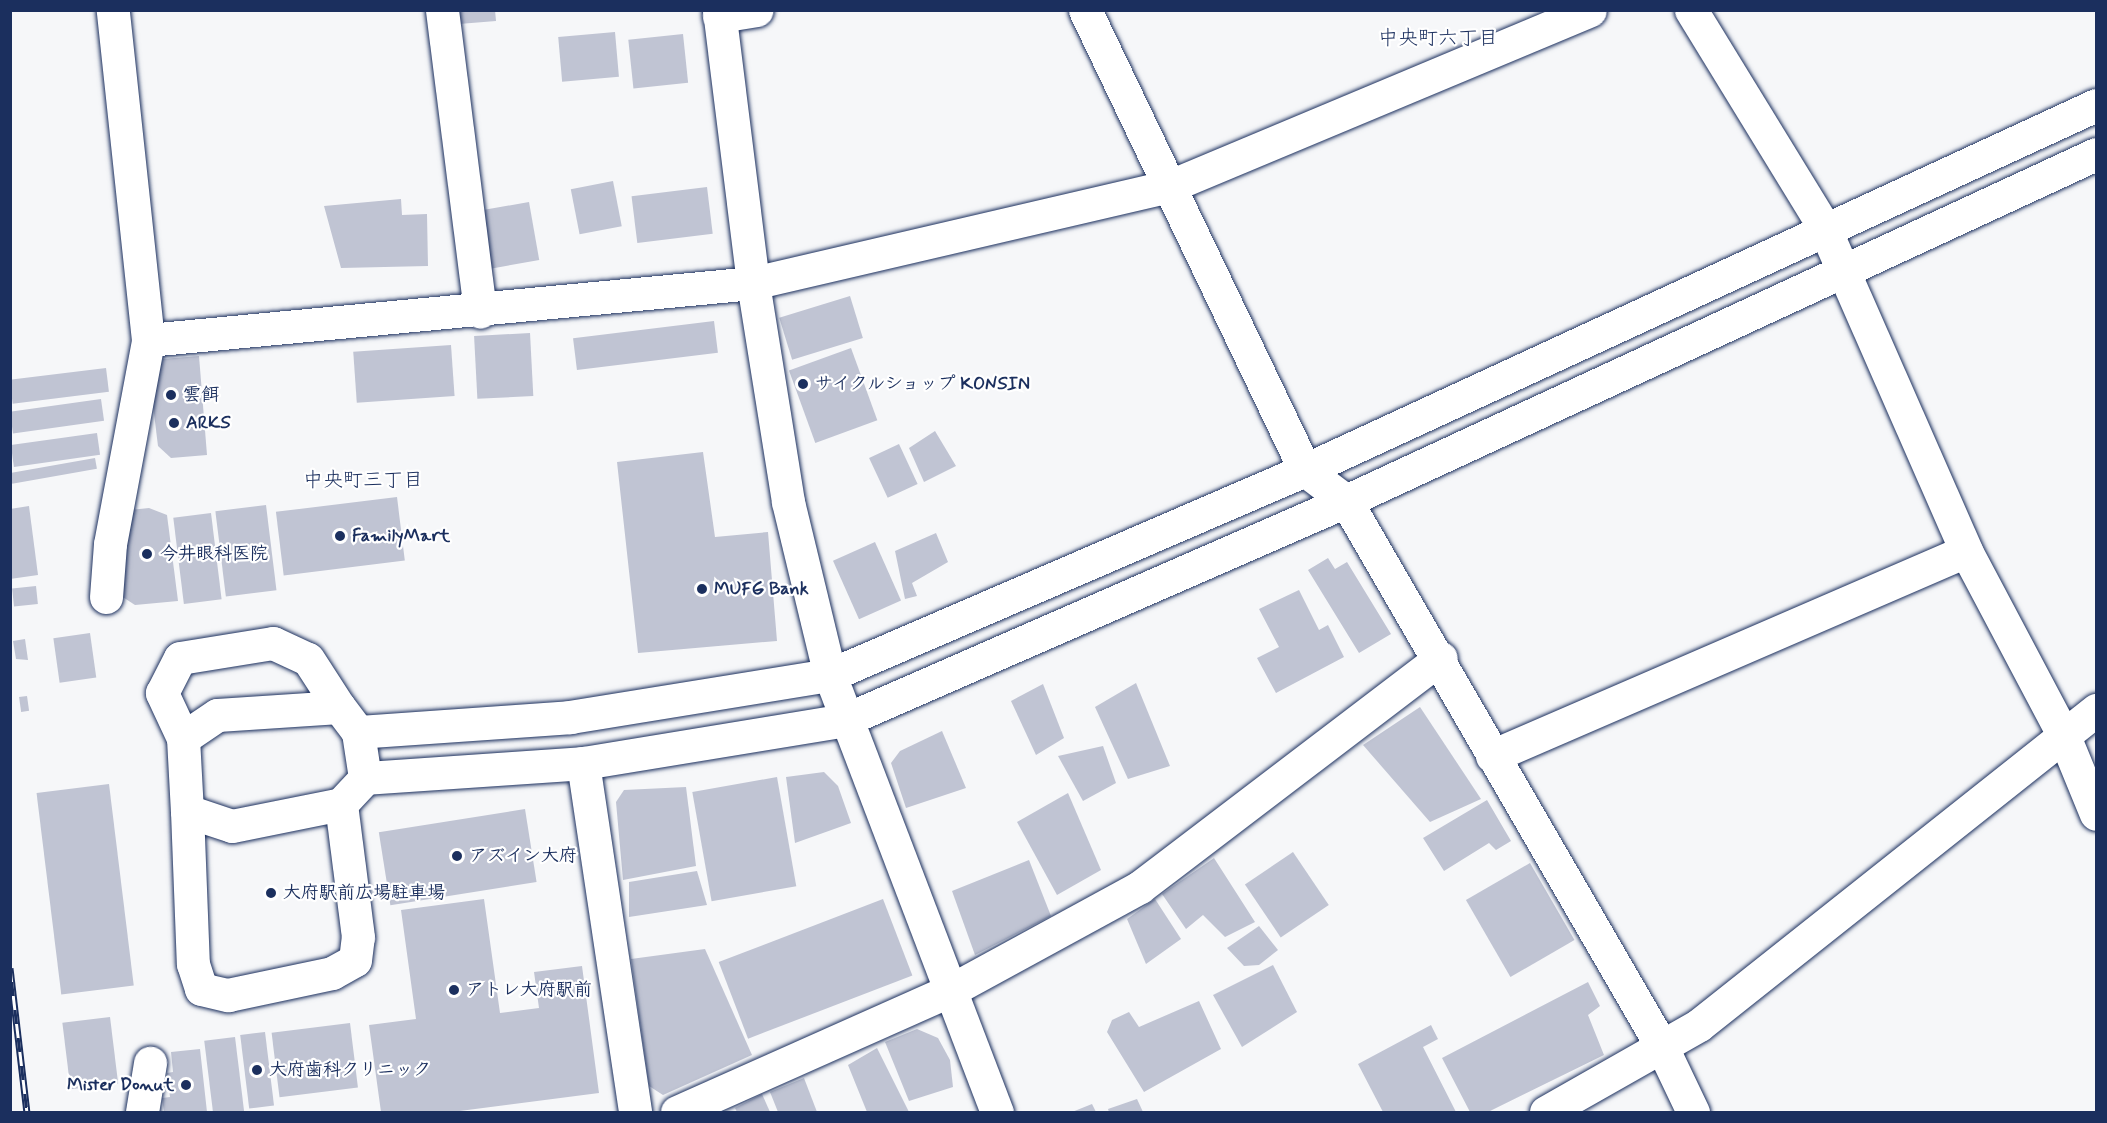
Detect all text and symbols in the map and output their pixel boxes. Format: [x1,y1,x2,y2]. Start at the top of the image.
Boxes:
district label: 中央町六丁目 [1378,26,1498,50]
place label: サイクルショップ KONSIN [815,373,1034,395]
marker: サイクルショップ KONSIN [796,377,810,391]
place label: 雲餌 [183,384,219,406]
marker: 雲餌 [164,388,178,402]
place label: ARKS [186,412,230,434]
marker: ARKS [167,416,181,430]
district label: 中央町三丁目 [303,468,423,492]
place label: FamilyMart [352,525,450,547]
marker: FamilyMart [333,529,347,543]
place label: 今井眼科医院 [160,543,268,565]
marker: 今井眼科医院 [138,545,156,563]
place label: MUFG Bank [714,578,809,600]
marker: MUFG Bank [695,582,709,596]
place label: アズイン大府 [469,845,577,867]
marker: アズイン大府 [450,849,464,863]
place label: 大府駅前広場駐車場 [283,882,445,904]
marker: 大府駅前広場駐車場 [264,886,278,900]
place label: アトレ大府駅前 [466,979,592,1001]
marker: アトレ大府駅前 [447,983,461,997]
place label: 大府歯科クリニック [269,1059,431,1081]
marker: 大府歯科クリニック [250,1063,264,1077]
place label: Mister Donut [76,1074,174,1096]
marker: Mister Donut [179,1078,193,1092]

